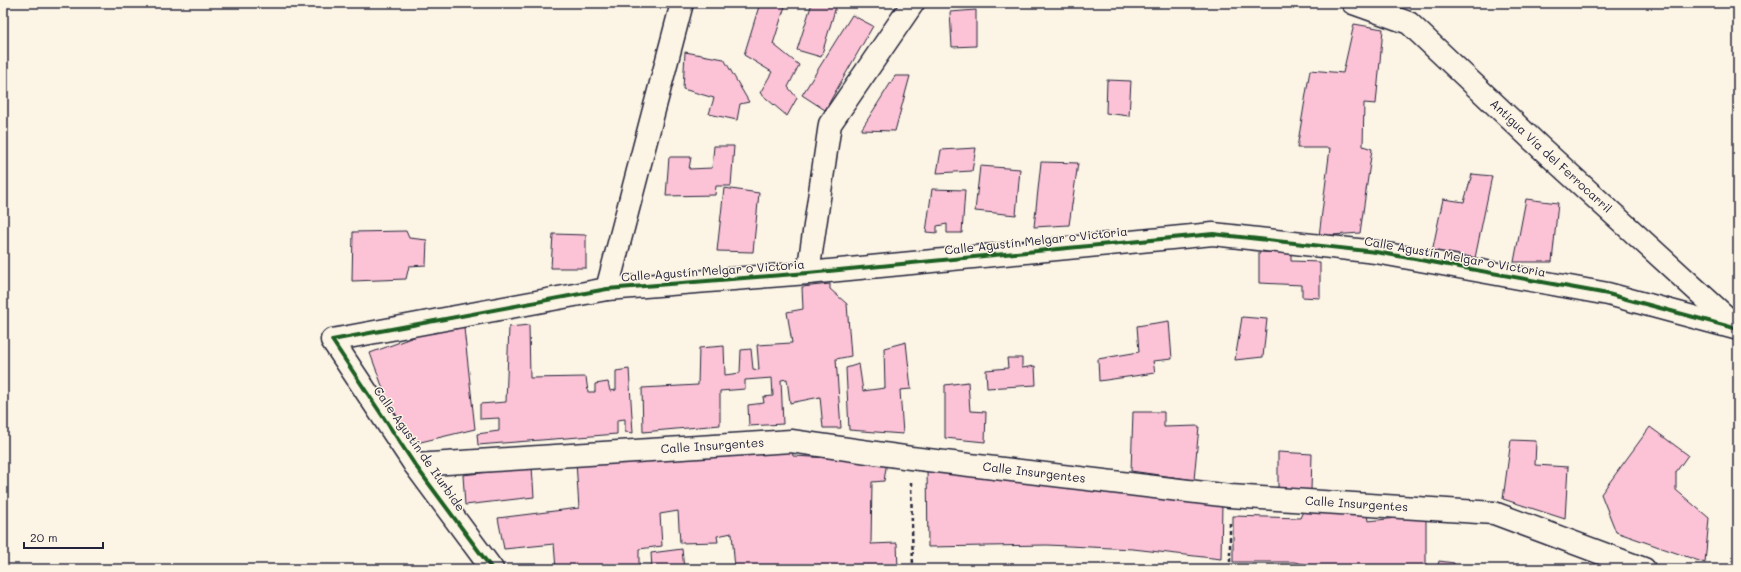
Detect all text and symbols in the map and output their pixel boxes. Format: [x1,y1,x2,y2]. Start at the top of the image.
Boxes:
street label: Antigua Vía del Ferrocarril [1487,95,1616,216]
street label: Calle Agustín Melgar o Victoria [944,222,1128,258]
street label: Calle Agustín Melgar o Victoria [1363,232,1547,280]
street label: Calle Agustín Melgar o Victoria [621,256,805,284]
street label: Calle Agustín de Iturbide [371,383,469,514]
street label: Calle Insurgentes [660,434,765,456]
street label: Calle Insurgentes [982,458,1087,486]
street label: Calle Insurgentes [1304,492,1409,514]
scale bar [24,524,103,550]
text: 20 m [30,529,58,545]

